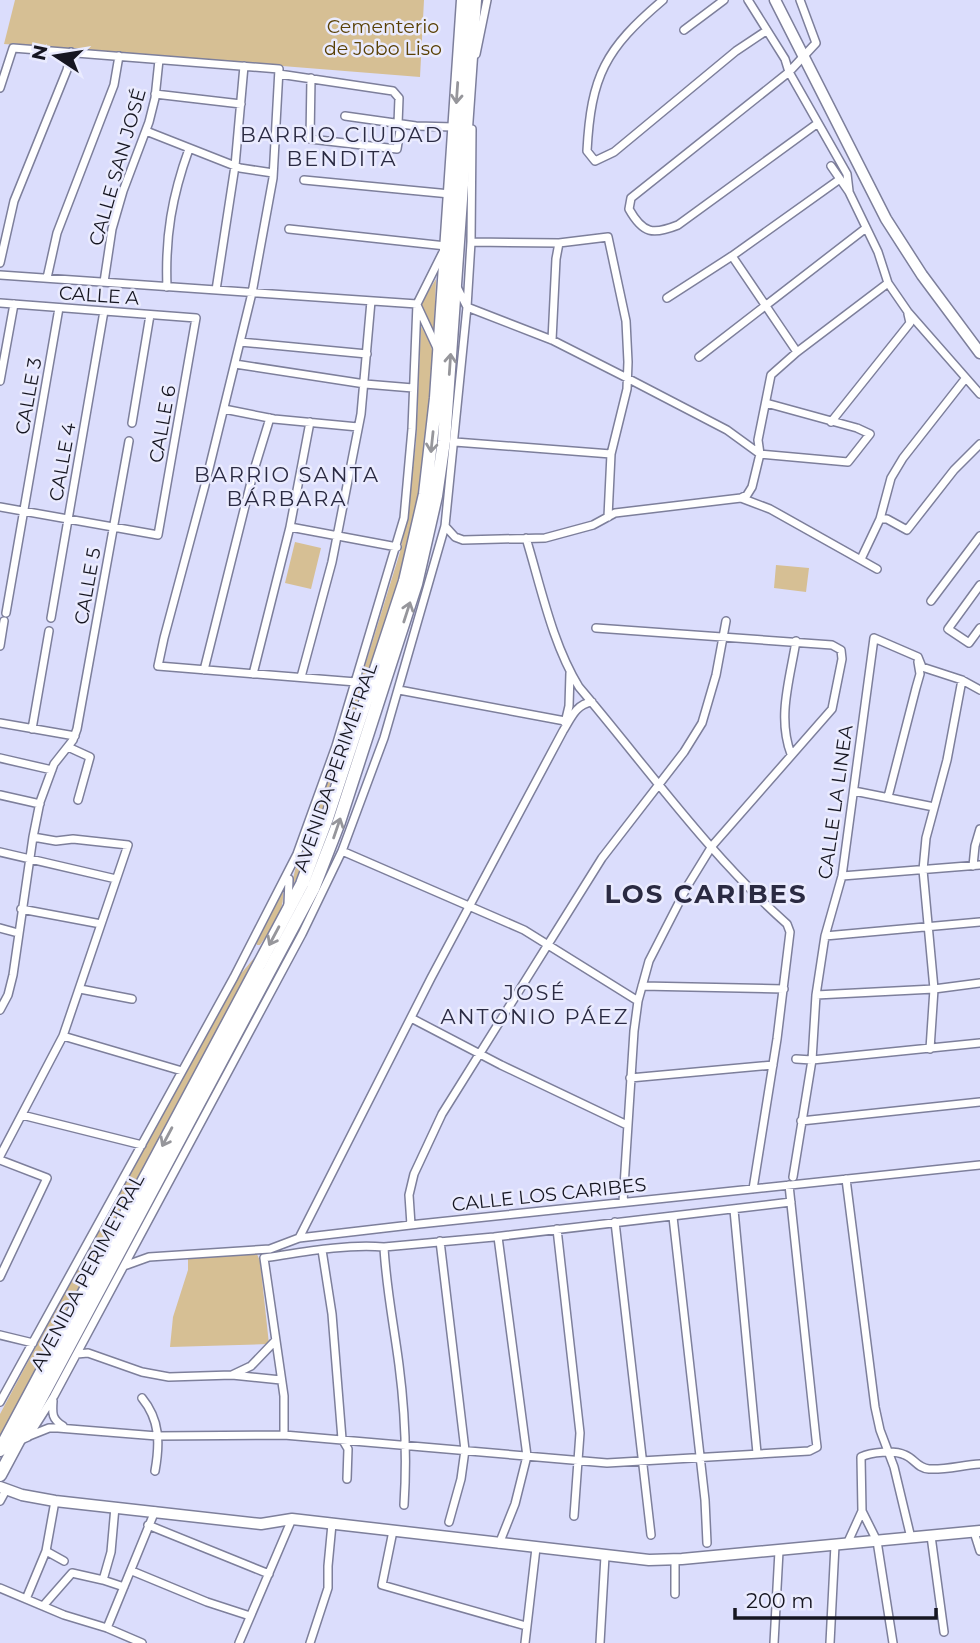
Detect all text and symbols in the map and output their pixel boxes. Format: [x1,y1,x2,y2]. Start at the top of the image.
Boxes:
park label: Cementerio de Jobo Liso [324,15,442,60]
north arrow [21,21,91,91]
text: N [27,43,53,62]
one-way arrow [450,81,463,104]
street label: CALLE SAN JOSÉ [84,86,151,248]
district label: BARRIO CIUDAD BENDITA [240,122,444,171]
street label: CALLE A [58,281,140,310]
one-way arrow [444,354,457,376]
street label: CALLE 3 [10,356,47,436]
street label: CALLE 6 [144,383,181,465]
street label: CALLE 4 [44,421,81,503]
one-way arrow [425,430,438,452]
district label: BARRIO SANTA BÁRBARA [194,462,380,511]
street label: CALLE 5 [69,546,106,626]
one-way arrow [402,601,415,623]
street label: AVENIDA PERIMETRAL [289,659,382,875]
street label: CALLE LA LINEA [813,723,858,881]
one-way arrow [331,817,344,839]
district label: LOS CARIBES [604,878,808,910]
one-way arrow [267,926,281,946]
district label: JOSÉ ANTONIO PÁEZ [440,980,630,1029]
one-way arrow [160,1126,173,1147]
street label: AVENIDA PERIMETRAL [26,1169,150,1375]
street label: CALLE LOS CARIBES [451,1173,647,1216]
scale bar [735,1576,936,1620]
text: 200 m [746,1588,813,1613]

